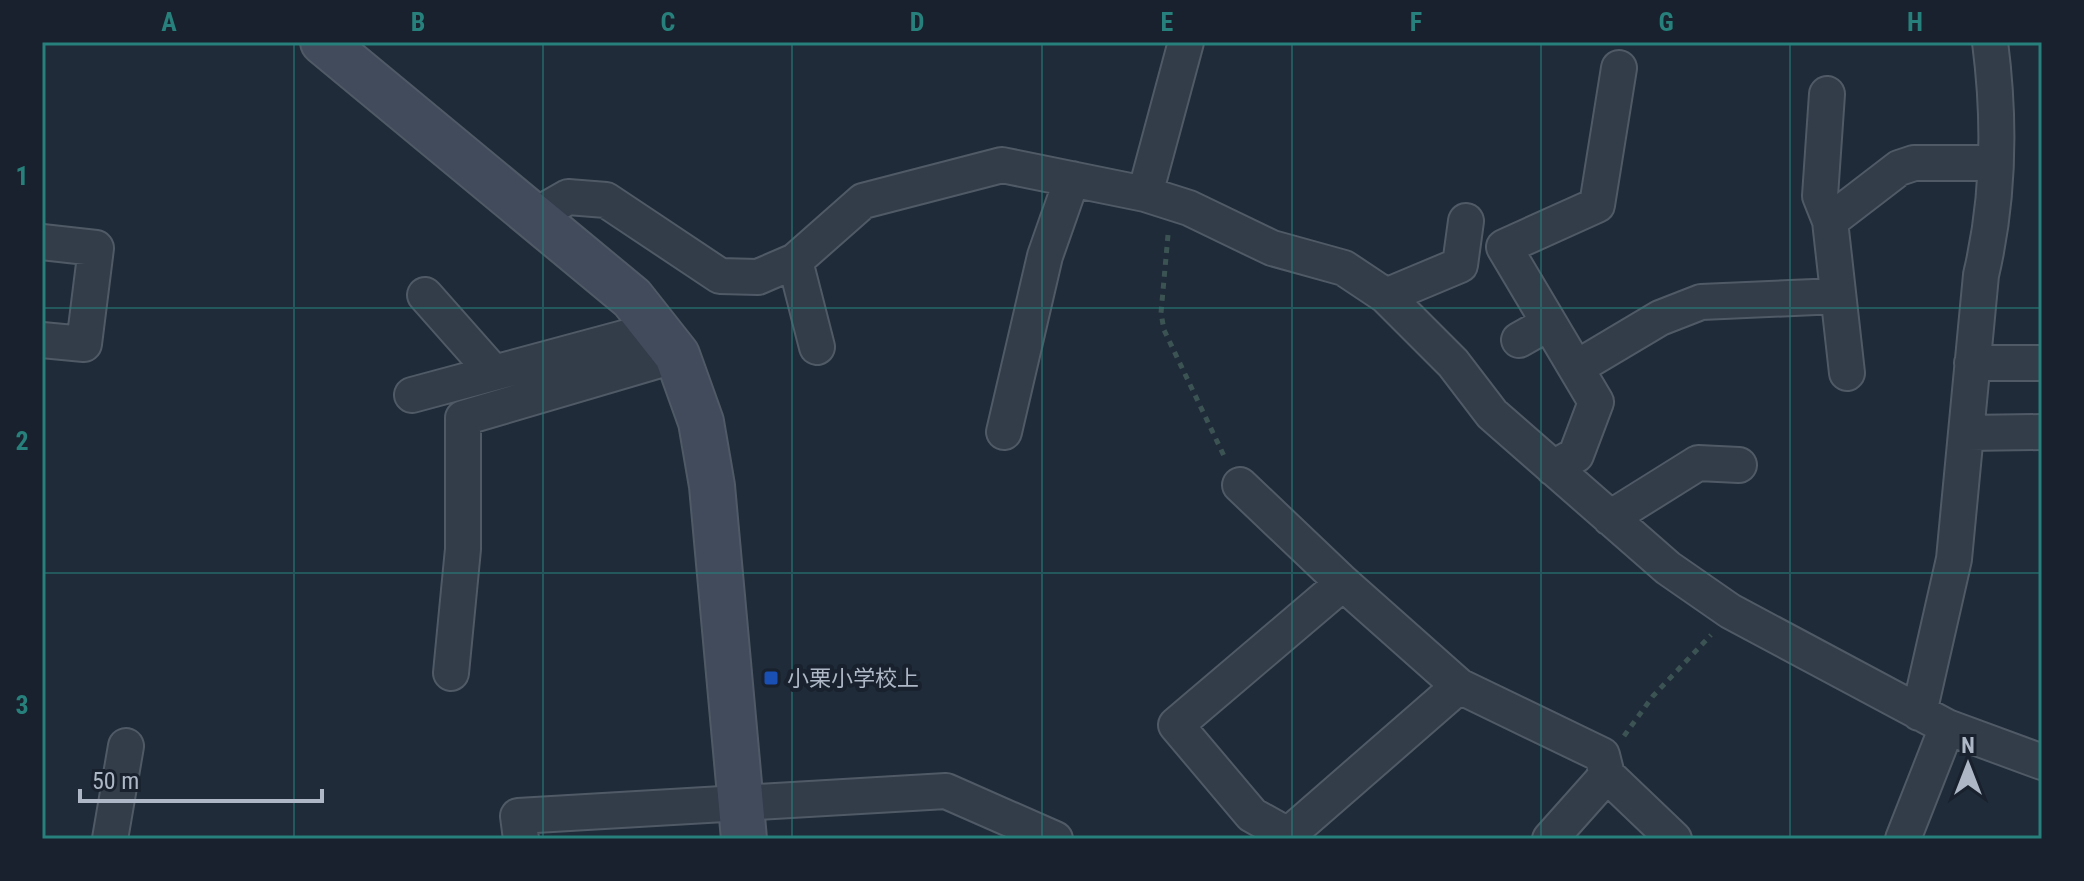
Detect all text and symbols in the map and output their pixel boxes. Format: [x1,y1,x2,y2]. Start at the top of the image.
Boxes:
text: A [161,7,177,37]
text: B [411,7,425,37]
text: C [661,7,676,37]
text: D [910,7,924,37]
text: E [1161,7,1174,37]
text: F [1410,7,1422,37]
text: G [1658,7,1674,37]
text: H [1907,7,1923,37]
text: 1 [15,161,29,191]
text: 2 [15,426,29,456]
place label: 小栗小学校上 [787,666,919,691]
marker: 小栗小学校上 [762,669,780,687]
text: 3 [15,690,29,720]
north arrow [1928,725,2008,805]
text: N [1961,733,1975,758]
scale bar [80,753,322,803]
text: 50 m [92,767,139,795]

